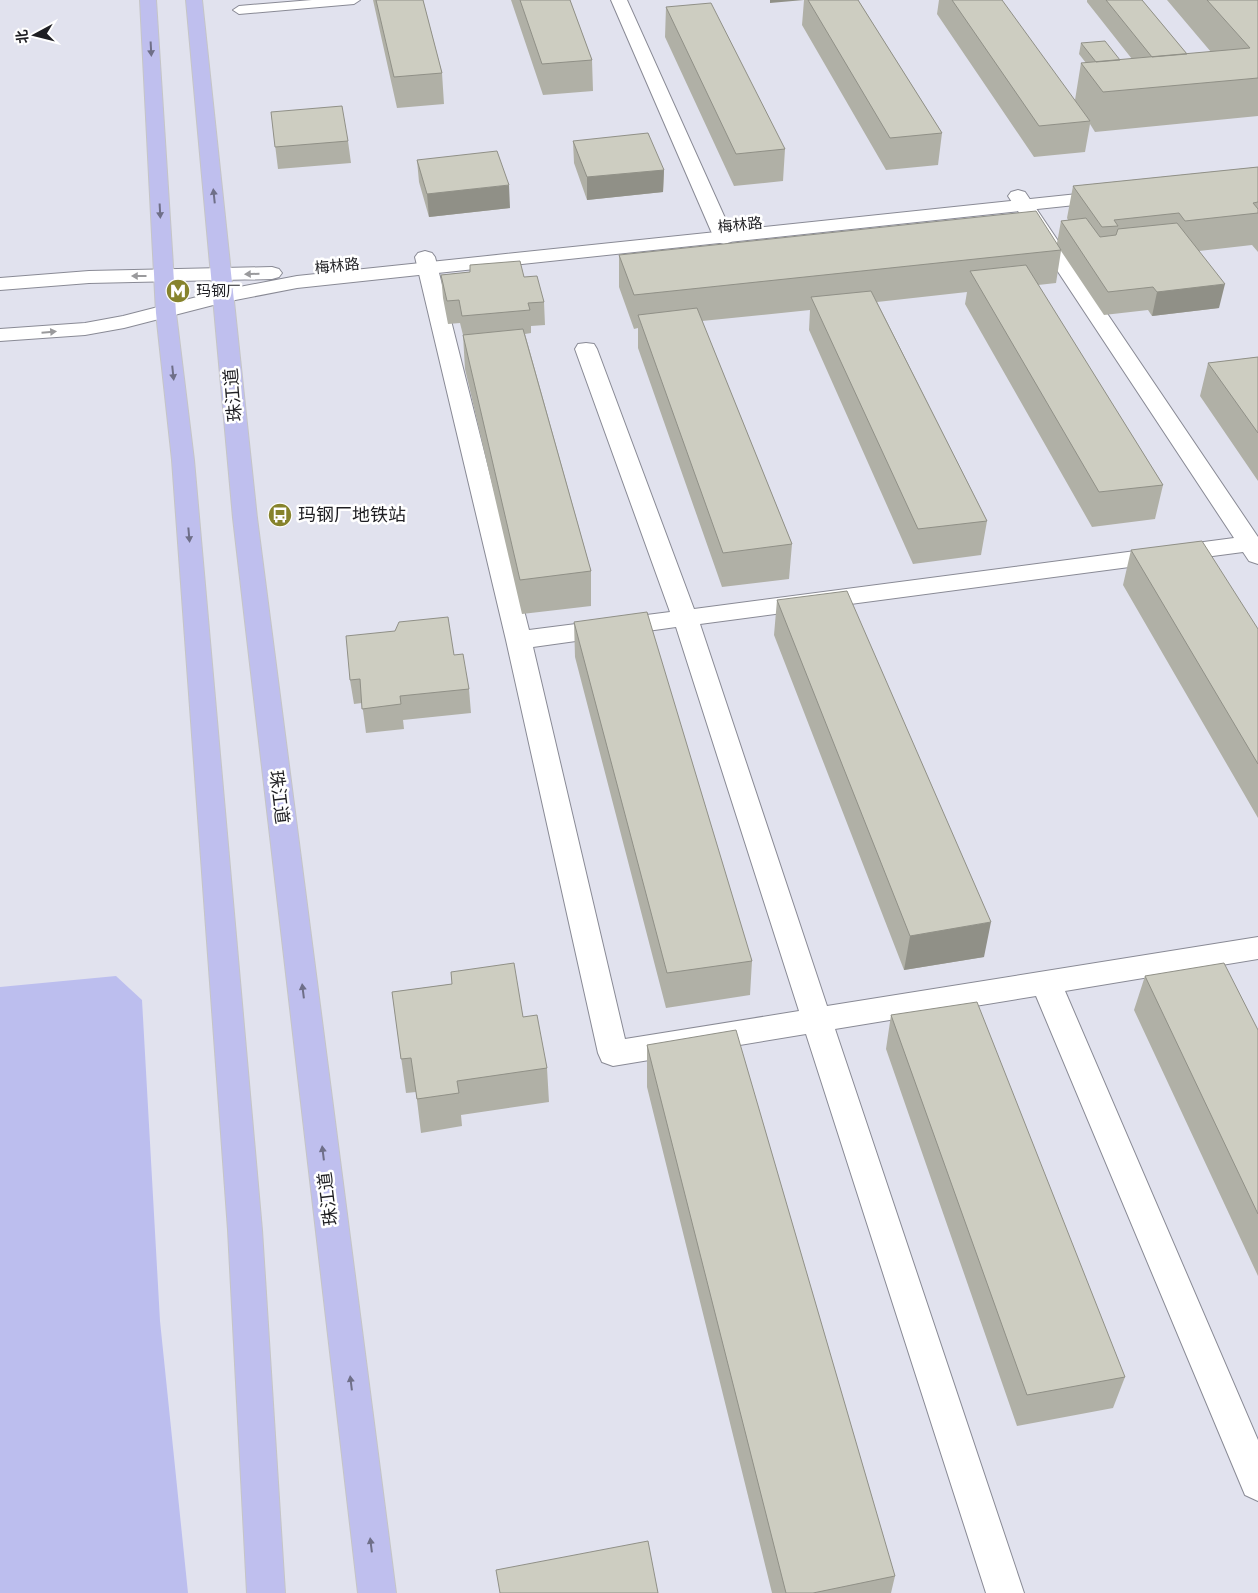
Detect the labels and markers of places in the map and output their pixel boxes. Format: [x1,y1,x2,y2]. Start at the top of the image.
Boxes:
metro station icon: 玛钢厂 [165,278,191,304]
place label: 玛钢厂 [196,282,241,299]
bus stop icon: 玛钢厂地铁站 [267,502,293,528]
place label: 玛钢厂地铁站 [298,505,406,525]

